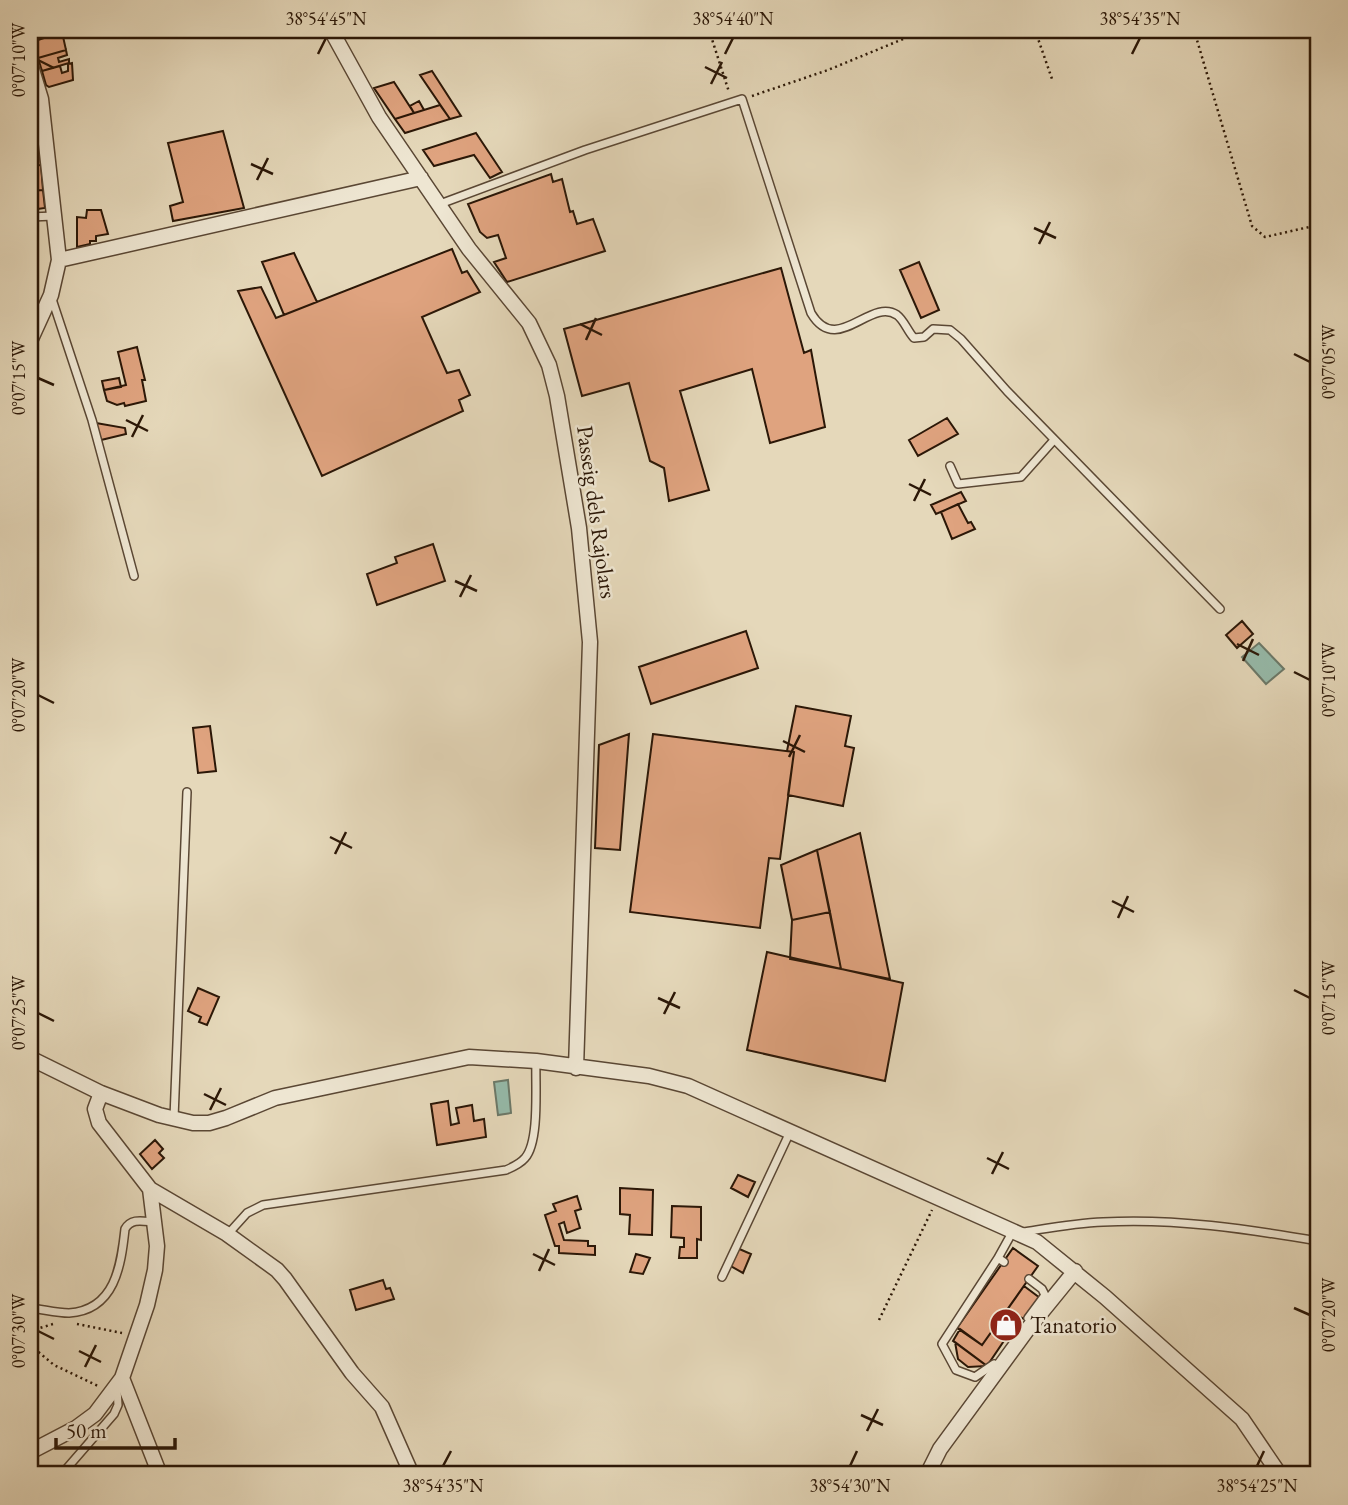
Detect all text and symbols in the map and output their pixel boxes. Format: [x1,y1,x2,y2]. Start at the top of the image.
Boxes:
text: 38°54'45"N [286,7,367,30]
text: 38°54'40"N [693,7,774,30]
text: 38°54'35"N [1100,7,1181,30]
text: 0°07'10"W [7,22,30,97]
text: 0°07'05"W [1317,324,1340,399]
text: 0°07'15"W [7,340,30,415]
street label: Passeig dels Rajolars [570,424,624,600]
text: 0°07'10"W [1317,642,1340,717]
text: 0°07'20"W [7,657,30,732]
text: 0°07'15"W [1317,960,1340,1035]
text: 0°07'25"W [7,975,30,1050]
text: 0°07'20"W [1317,1277,1340,1352]
text: 0°07'30"W [7,1293,30,1368]
shop icon: Tanatorio [987,1306,1025,1344]
place label: Tanatorio [1030,1310,1117,1340]
scale bar [56,1407,175,1451]
text: 50 m [66,1417,107,1444]
text: 38°54'35"N [403,1474,484,1497]
text: 38°54'30"N [810,1474,891,1497]
text: 38°54'25"N [1217,1474,1298,1497]

